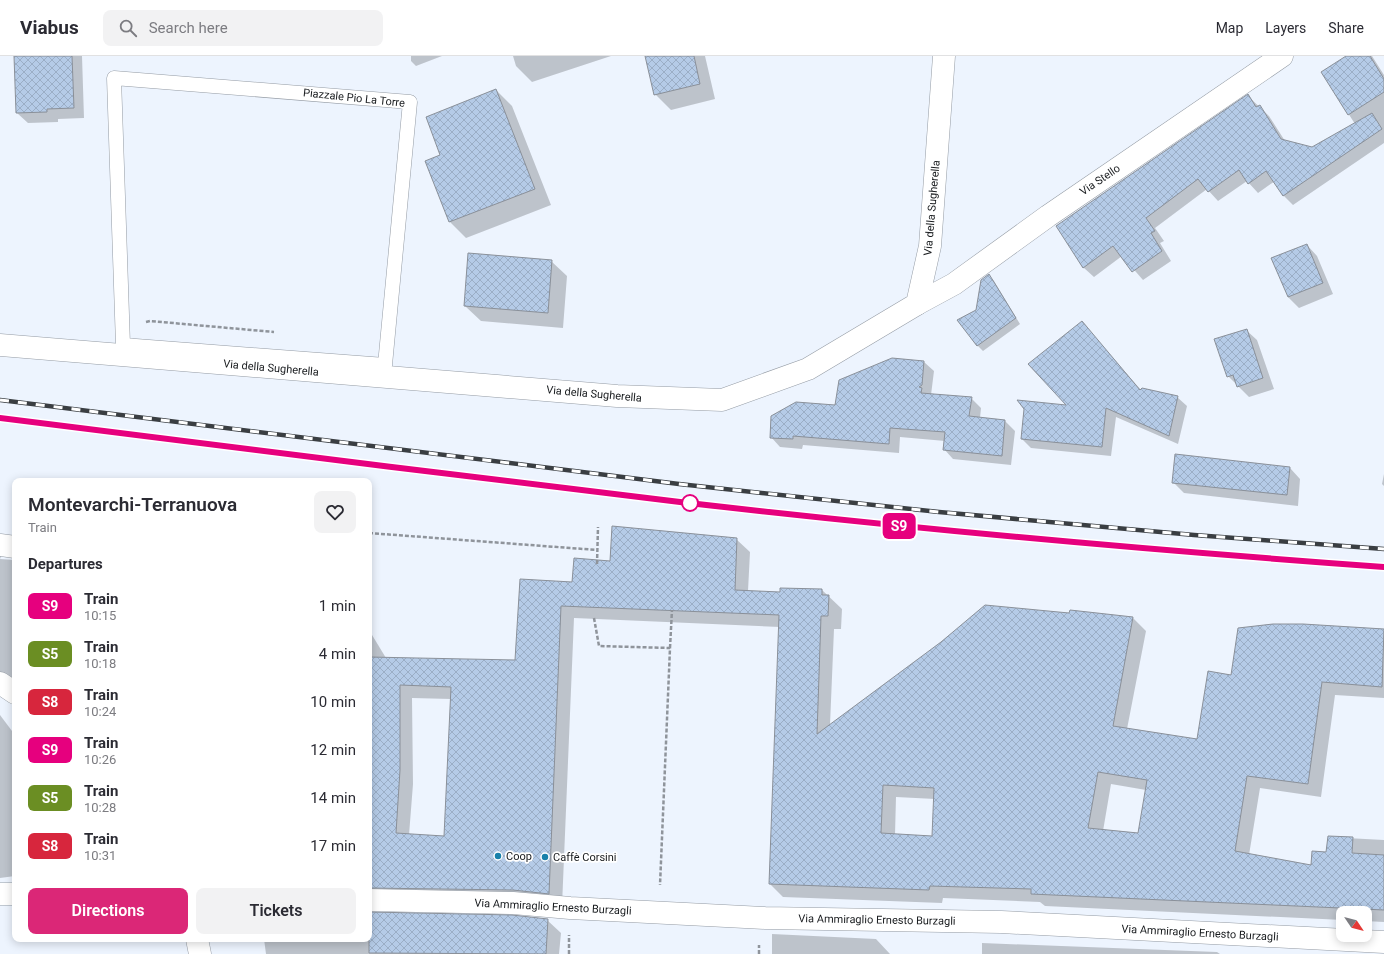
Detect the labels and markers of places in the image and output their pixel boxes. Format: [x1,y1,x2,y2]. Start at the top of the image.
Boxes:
unlabelled marker [681,494,699,512]
place label: Coop [506,850,532,863]
marker: Coop [493,851,503,861]
place label: Caffè Corsini [553,851,617,864]
marker: Caffè Corsini [540,852,550,862]

